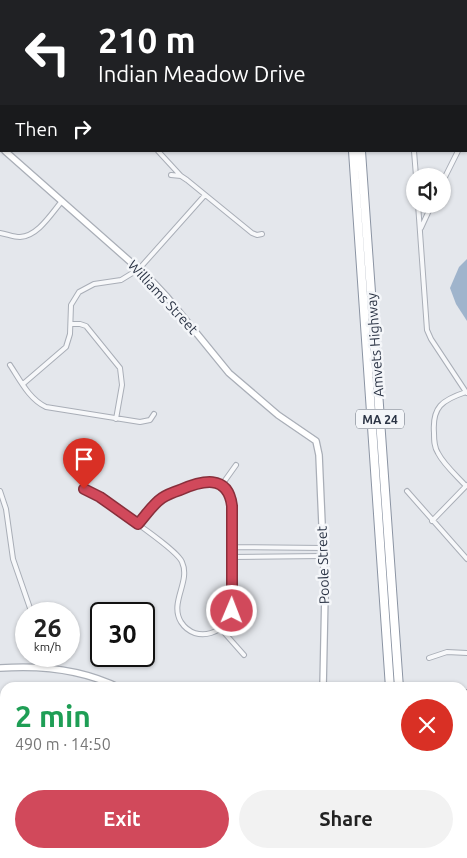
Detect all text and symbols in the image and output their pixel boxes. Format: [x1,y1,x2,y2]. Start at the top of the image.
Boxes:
icon: left [15,20,80,85]
text: 210 m [98,20,196,60]
text: Indian Meadow Drive [98,61,306,86]
icon: right [68,115,96,143]
text: Then [15,118,58,140]
map controls [406,168,451,213]
button: sound [406,168,451,213]
street label: Williams Street [125,257,202,338]
street label: Amvets Highway [363,292,387,398]
road number: MA 24 [356,409,404,428]
pin [63,438,105,489]
icon: arrive [70,445,98,473]
street label: Poole Street [314,525,332,604]
position arrow [205,584,257,636]
speed limit sign: 30 [90,602,155,667]
text: 26 [33,614,62,642]
text: km/h [34,640,61,653]
text: 2 min [15,699,91,733]
button: close [401,699,453,751]
text: 490 m · 14:50 [15,735,111,753]
button: Exit [15,790,229,848]
button: Share [239,790,453,848]

